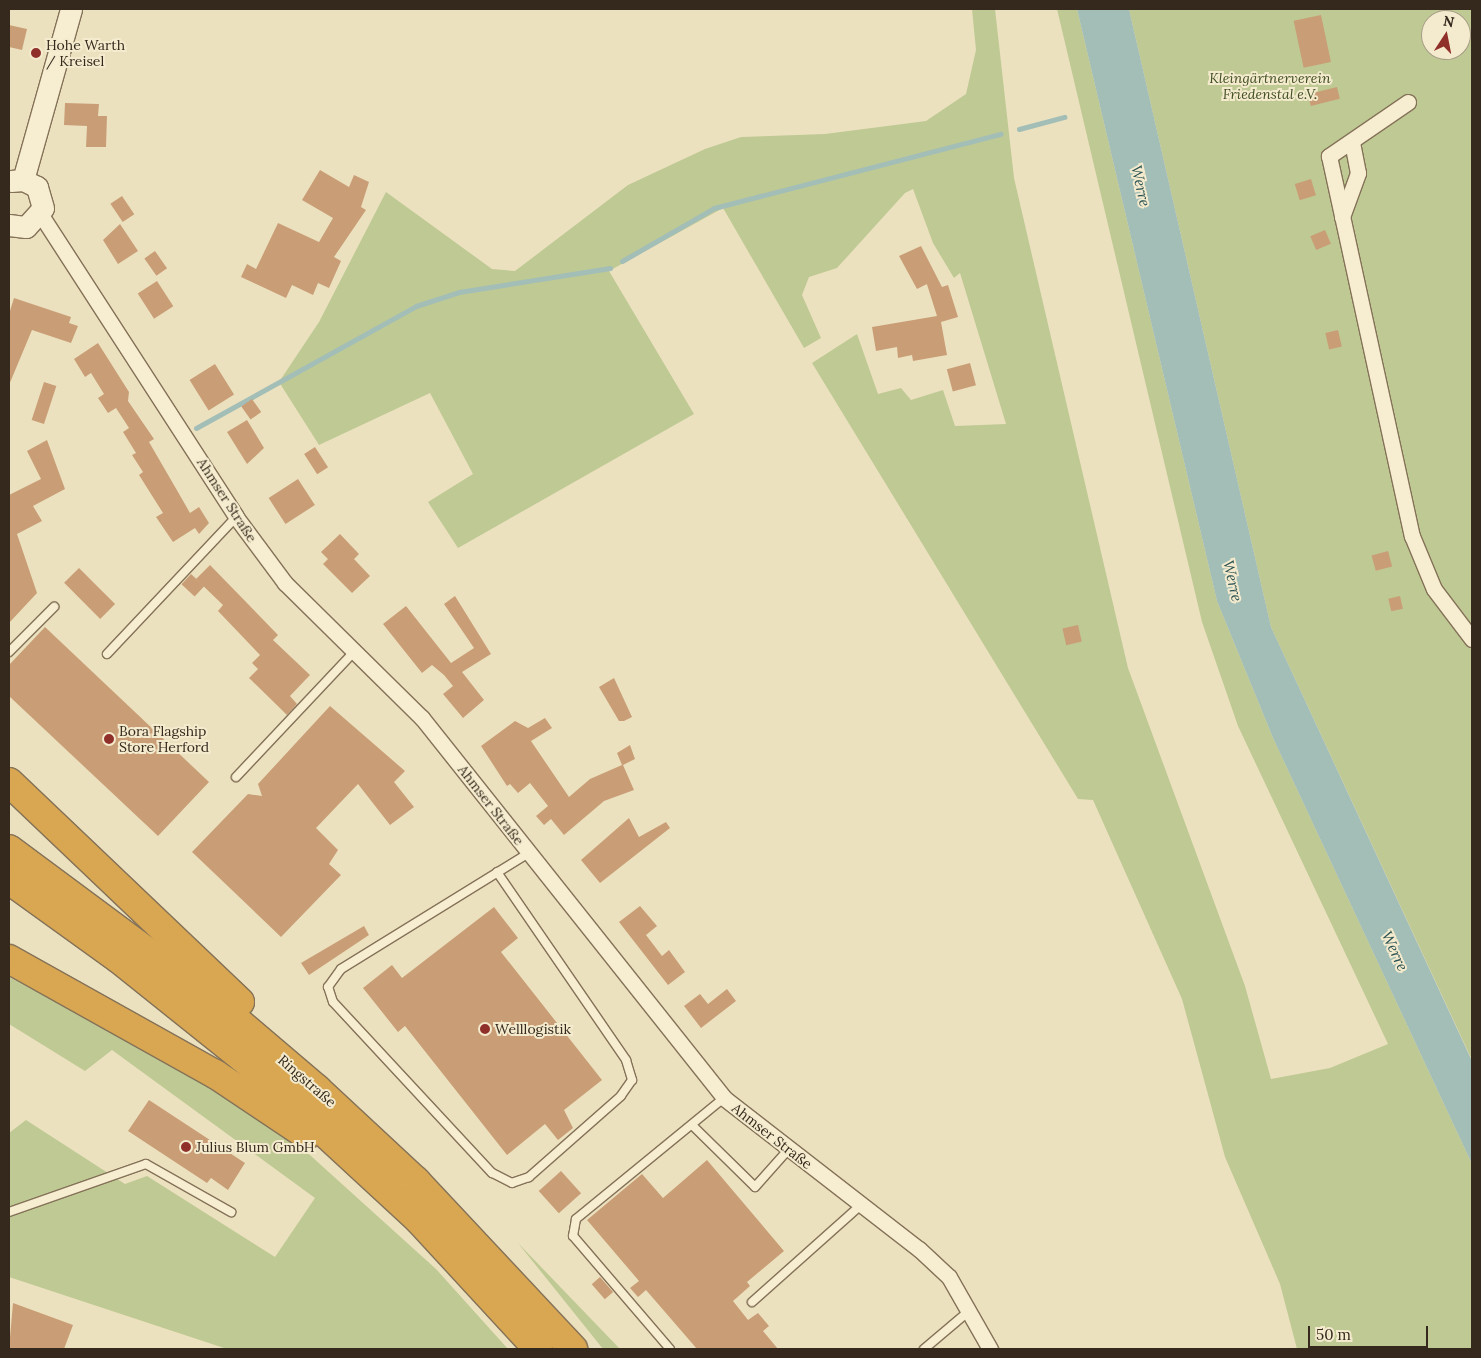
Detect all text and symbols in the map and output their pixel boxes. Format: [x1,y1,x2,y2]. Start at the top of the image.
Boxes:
north arrow [1421,10,1471,60]
text: N [1442,11,1456,31]
place label: Hohe Warth / Kreisel [46,37,125,70]
marker: Hohe Warth / Kreisel [30,47,42,59]
park label: Kleingärtnerverein Friedenstal e.V. [1209,70,1331,102]
water label: Werre [1128,164,1154,208]
street label: Ahmser Straße [194,455,260,545]
water label: Werre [1220,559,1246,603]
place label: Bora Flagship Store Herford [119,723,209,756]
marker: Bora Flagship Store Herford [103,733,115,745]
street label: Ahmser Straße [454,762,528,848]
water label: Werre [1378,928,1412,974]
place label: Welllogistik [495,1021,571,1037]
marker: Welllogistik [479,1023,491,1035]
street label: Ringstraße [275,1051,339,1111]
street label: Ahmser Straße [729,1099,815,1173]
place label: Julius Blum GmbH [196,1139,315,1155]
marker: Julius Blum GmbH [180,1141,192,1153]
scale bar [1311,1316,1431,1348]
text: 50 m [1316,1325,1351,1344]

